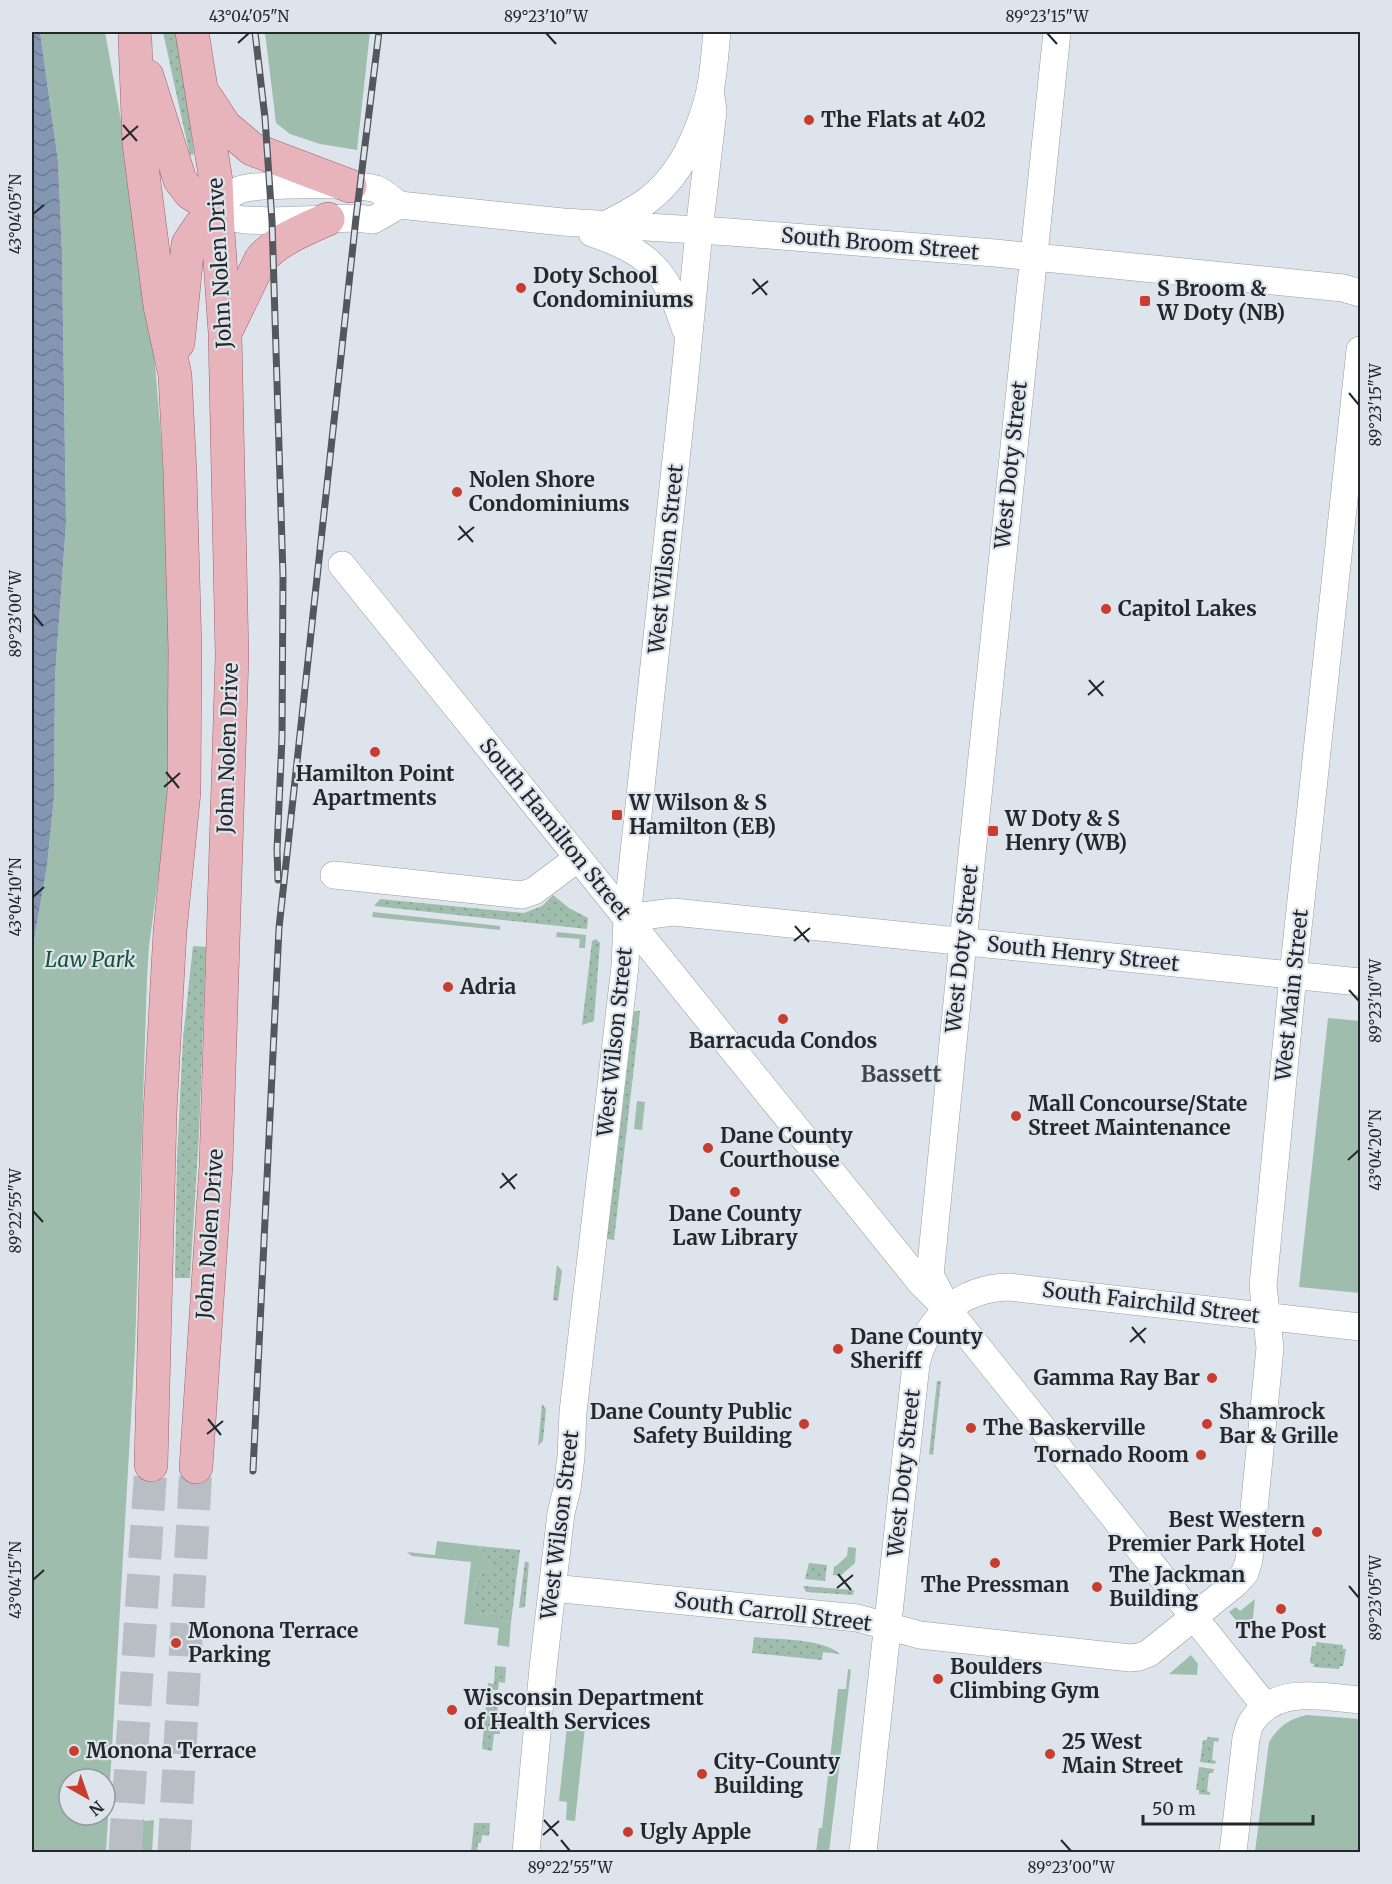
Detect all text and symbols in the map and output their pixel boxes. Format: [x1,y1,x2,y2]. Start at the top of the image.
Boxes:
text: 43°04'05"N [209,7,290,26]
text: 89°23'10"W [504,7,589,26]
text: 89°23'15"W [1006,7,1089,26]
place label: The Flats at 402 [821,106,986,133]
marker: The Flats at 402 [802,113,816,127]
text: 43°04'05"N [6,173,25,254]
street label: John Nolen Drive [202,177,238,350]
street label: South Broom Street [780,221,980,266]
place label: Doty School Condominiums [533,262,694,313]
place label: S Broom & W Doty (NB) [1156,275,1285,326]
marker: Doty School Condominiums [514,281,528,295]
marker: S Broom & W Doty (NB) [1138,294,1152,308]
text: 89°23'15"W [1366,363,1385,446]
street label: West Doty Street [988,380,1033,551]
street label: West Wilson Street [642,463,689,656]
place label: Nolen Shore Condominiums [469,466,630,517]
marker: Nolen Shore Condominiums [450,485,464,499]
text: 89°23'00"W [6,569,25,658]
place label: Capitol Lakes [1118,595,1257,622]
marker: Capitol Lakes [1099,602,1113,616]
street label: John Nolen Drive [211,662,244,835]
street label: South Hamilton Street [474,733,637,925]
marker: Hamilton Point Apartments [368,745,382,759]
place label: Hamilton Point Apartments [295,760,455,811]
place label: W Wilson & S Hamilton (EB) [628,789,776,840]
place label: W Doty & S Henry (WB) [1004,805,1127,856]
marker: W Wilson & S Hamilton (EB) [610,808,624,822]
marker: W Doty & S Henry (WB) [986,824,1000,838]
text: 43°04'10"N [6,857,25,936]
street label: West Doty Street [939,864,984,1035]
street label: West Main Street [1269,908,1314,1083]
street label: South Henry Street [986,930,1181,977]
park label: Law Park [45,946,136,973]
street label: West Wilson Street [591,946,638,1139]
text: 89°23'10"W [1366,958,1385,1043]
place label: Adria [459,973,517,1000]
marker: Adria [441,980,455,994]
marker: Barracuda Condos [776,1012,790,1026]
place label: Barracuda Condos [689,1027,877,1054]
district label: Bassett [861,1060,941,1088]
place label: Mall Concourse/State Street Maintenance [1028,1090,1247,1141]
marker: Mall Concourse/State Street Maintenance [1009,1109,1023,1123]
text: 43°04'20"N [1366,1109,1385,1191]
place label: Dane County Courthouse [720,1122,853,1173]
marker: Dane County Courthouse [701,1141,715,1155]
street label: John Nolen Drive [190,1148,229,1321]
text: 89°22'55"W [6,1168,25,1253]
marker: Dane County Law Library [728,1185,742,1199]
place label: Dane County Law Library [669,1200,802,1251]
street label: South Fairchild Street [1041,1276,1261,1329]
place label: Dane County Sheriff [850,1323,983,1374]
marker: Dane County Sheriff [831,1342,845,1356]
place label: Gamma Ray Bar [1034,1364,1200,1391]
marker: Gamma Ray Bar [1205,1371,1219,1385]
street label: West Doty Street [881,1388,926,1559]
place label: Dane County Public Safety Building [590,1398,792,1449]
place label: Shamrock Bar & Grille [1219,1398,1338,1449]
place label: The Baskerville [983,1414,1145,1441]
marker: Dane County Public Safety Building [797,1417,811,1431]
marker: Shamrock Bar & Grille [1200,1417,1214,1431]
marker: The Baskerville [964,1421,978,1435]
street label: West Wilson Street [534,1429,584,1622]
place label: Tornado Room [1034,1441,1189,1468]
marker: Tornado Room [1194,1448,1208,1462]
place label: Best Western Premier Park Hotel [1108,1506,1305,1557]
marker: Best Western Premier Park Hotel [1310,1525,1324,1539]
text: 43°04'15"N [6,1541,25,1619]
text: 89°23'05"W [1366,1554,1385,1641]
marker: The Pressman [988,1556,1002,1570]
place label: The Jackman Building [1109,1561,1245,1612]
place label: The Pressman [921,1571,1069,1598]
marker: The Jackman Building [1090,1580,1104,1594]
street label: South Carroll Street [673,1586,873,1637]
marker: The Post [1274,1602,1288,1616]
place label: Monona Terrace Parking [188,1617,358,1668]
place label: The Post [1236,1617,1327,1644]
marker: Monona Terrace Parking [169,1636,183,1650]
place label: Boulders Climbing Gym [950,1653,1100,1704]
marker: Boulders Climbing Gym [931,1672,945,1686]
place label: Wisconsin Department of Health Services [463,1684,704,1735]
marker: Wisconsin Department of Health Services [445,1703,459,1717]
place label: 25 West Main Street [1062,1728,1184,1779]
place label: Monona Terrace [86,1737,256,1764]
marker: Monona Terrace [67,1744,81,1758]
marker: 25 West Main Street [1043,1747,1057,1761]
place label: City-County Building [714,1748,841,1799]
north arrow [57,1767,117,1827]
marker: City-County Building [695,1767,709,1781]
scale bar [1143,1788,1312,1826]
text: N [85,1797,108,1820]
text: 50 m [1152,1797,1196,1820]
place label: Ugly Apple [640,1818,751,1845]
marker: Ugly Apple [621,1825,635,1839]
text: 89°22'55"W [528,1858,613,1877]
text: 89°23'00"W [1027,1858,1116,1877]

